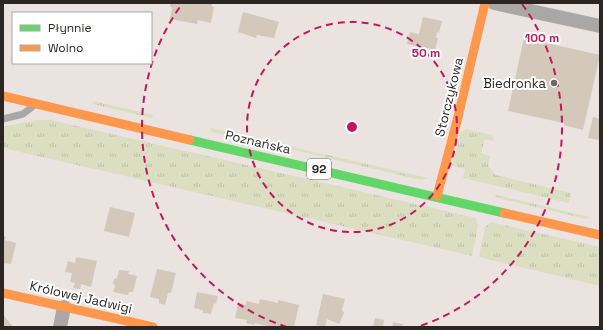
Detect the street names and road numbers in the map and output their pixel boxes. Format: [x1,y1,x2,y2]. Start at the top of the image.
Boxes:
street label: Storczykowa [431,55,467,138]
street label: Poznańska [224,126,293,158]
road number: 92 [307,159,331,179]
street label: Królowej Jadwigi [28,277,134,317]

